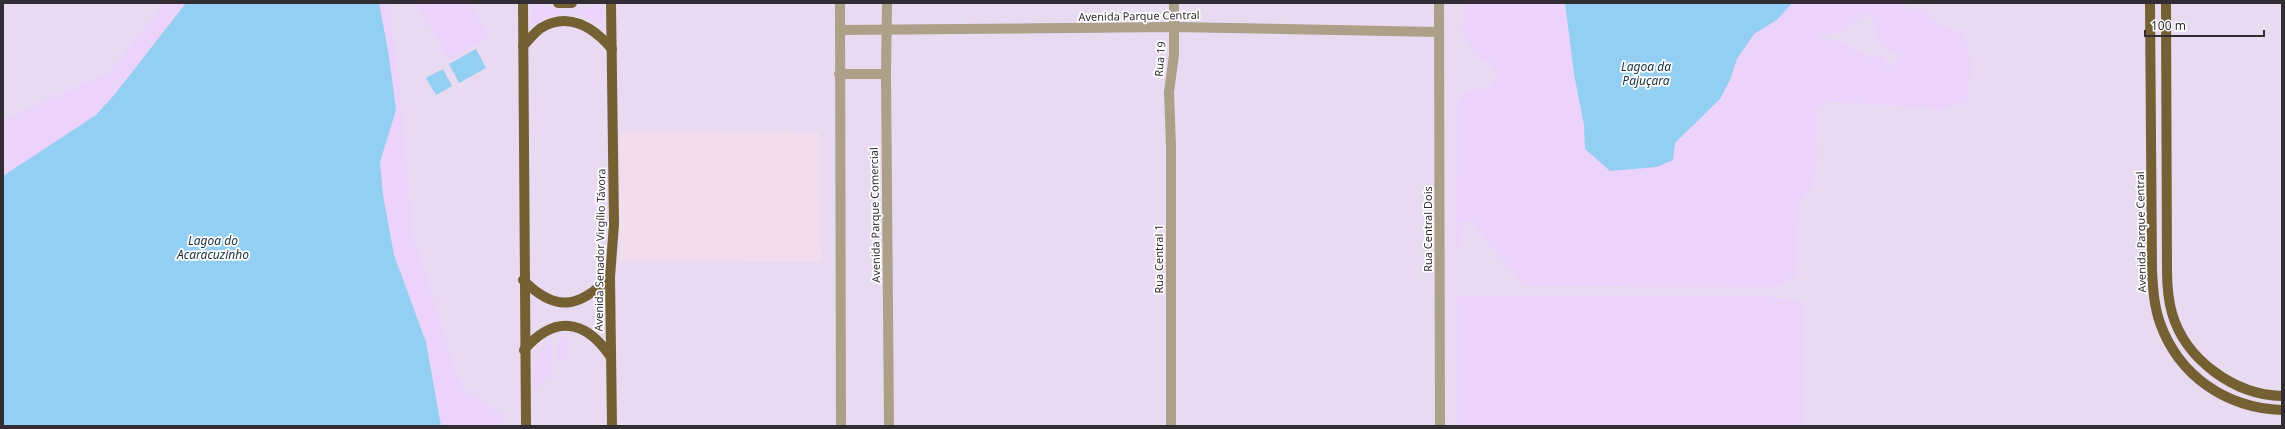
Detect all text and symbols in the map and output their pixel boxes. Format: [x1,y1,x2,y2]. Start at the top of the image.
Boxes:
street label: Avenida Parque Central [1078,7,1200,24]
scale bar [2145,12,2264,38]
text: 100 m [2151,17,2186,34]
street label: Rua 19 [1150,41,1169,77]
water label: Lagoa da Pajuçara [1621,58,1671,89]
street label: Avenida Parque Comercial [866,147,883,283]
street label: Avenida Senador Virgílio Távora [591,168,608,332]
street label: Avenida Parque Central [2132,171,2149,293]
street label: Rua Central Dois [1420,186,1435,272]
street label: Rua Central 1 [1151,224,1166,294]
water label: Lagoa do Acaracuzinho [176,232,249,263]

